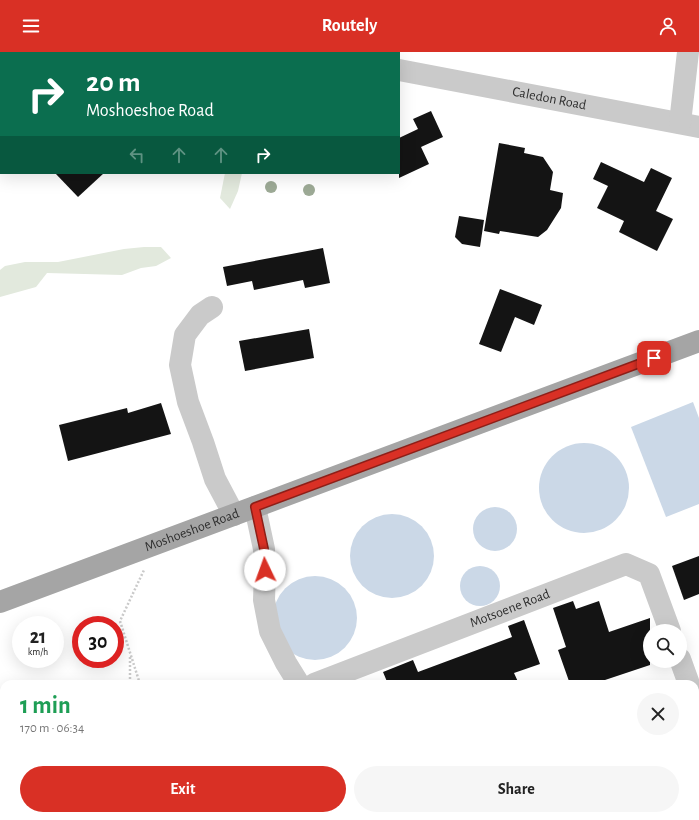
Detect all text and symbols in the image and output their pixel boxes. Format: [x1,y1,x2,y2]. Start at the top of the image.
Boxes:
icon: menu [20,15,42,37]
icon: person [657,15,679,37]
text: Routely [322,17,377,35]
icon: right [20,68,72,120]
text: 20 m [86,69,141,97]
street label: Caledon Road [511,85,588,112]
text: Moshoeshoe Road [86,102,214,120]
icon: left [126,144,148,166]
icon: ahead [168,144,190,166]
icon: ahead [210,144,232,166]
icon: right [252,144,274,166]
pin [637,341,671,375]
icon: arrive [643,347,665,369]
street label: Moshoeshoe Road [143,506,241,554]
position arrow [244,549,286,591]
street label: Motsoene Road [468,587,552,630]
speed limit sign: 30 [72,616,124,668]
map controls [643,624,687,668]
button: search [643,624,687,668]
text: 21 [30,627,46,647]
text: km/h [28,647,48,657]
button: close [637,693,679,735]
text: 1 min [20,694,71,718]
text: 170 m · 06:34 [20,722,84,735]
button: Exit [20,766,346,812]
button: Share [354,766,679,812]

